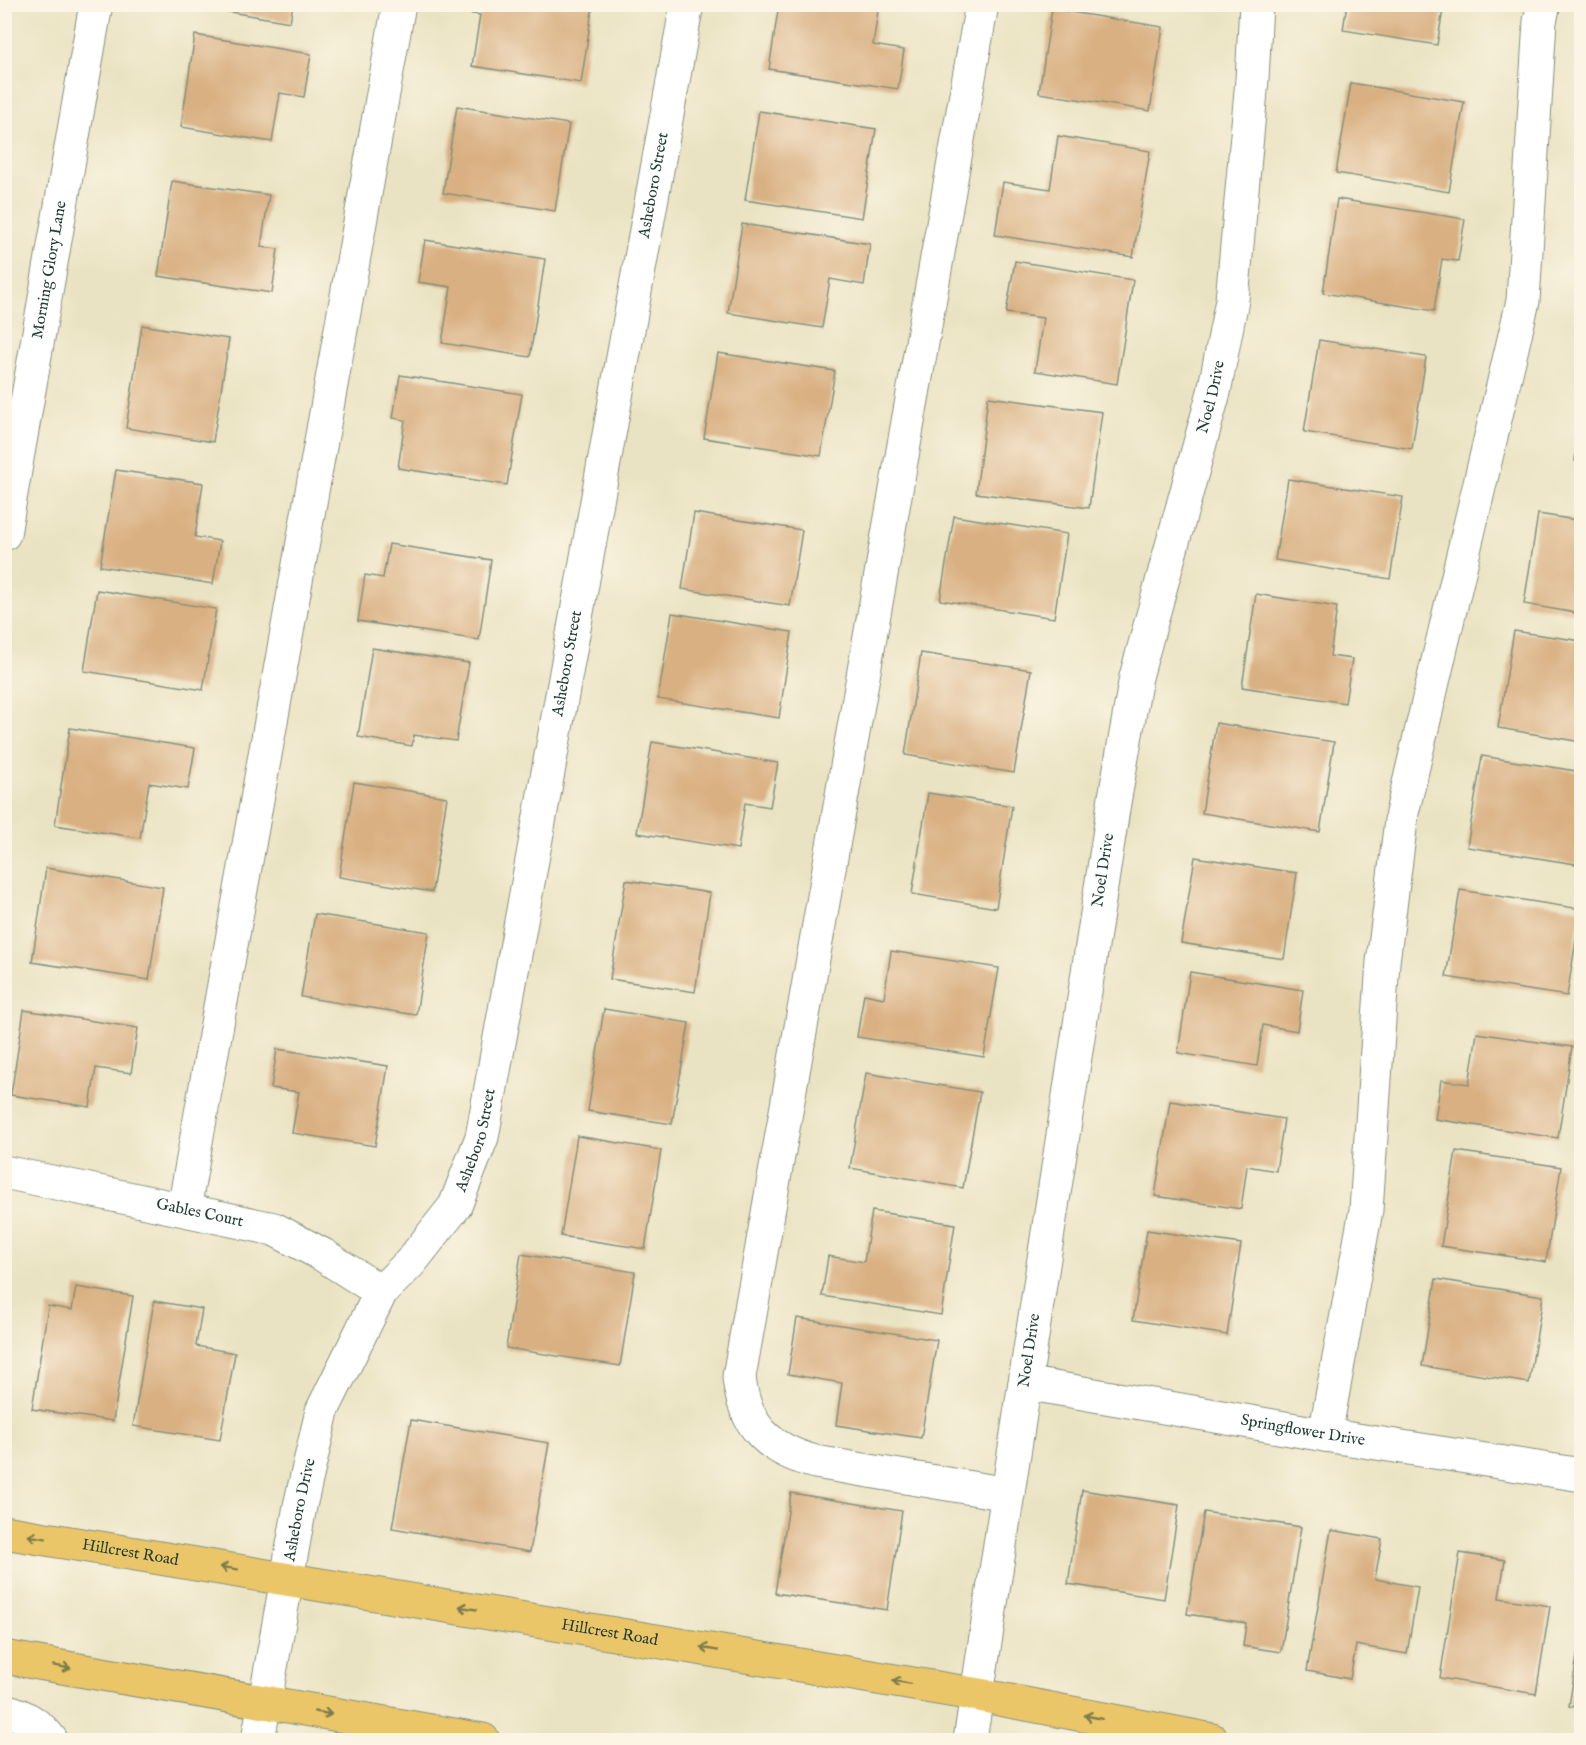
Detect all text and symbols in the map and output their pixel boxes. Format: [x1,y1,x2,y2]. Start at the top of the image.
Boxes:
street label: Asheboro Street [635,130,674,241]
street label: Morning Glory Lane [28,199,72,341]
street label: Noel Drive [1193,359,1230,436]
street label: Asheboro Street [548,608,587,719]
street label: Noel Drive [1088,832,1119,909]
street label: Asheboro Street [451,1087,501,1196]
street label: Gables Court [154,1194,246,1232]
street label: Noel Drive [1014,1312,1045,1389]
street label: Springflower Drive [1239,1411,1366,1451]
street label: Asheboro Drive [280,1456,321,1564]
one-way arrow [27,1531,47,1542]
street label: Hillcrest Road [80,1535,181,1571]
one-way arrow [220,1562,240,1573]
one-way arrow [459,1603,478,1614]
street label: Hillcrest Road [560,1615,660,1651]
one-way arrow [700,1644,719,1655]
one-way arrow [52,1662,71,1673]
one-way arrow [892,1676,912,1687]
one-way arrow [312,1708,332,1719]
one-way arrow [1084,1711,1103,1722]

